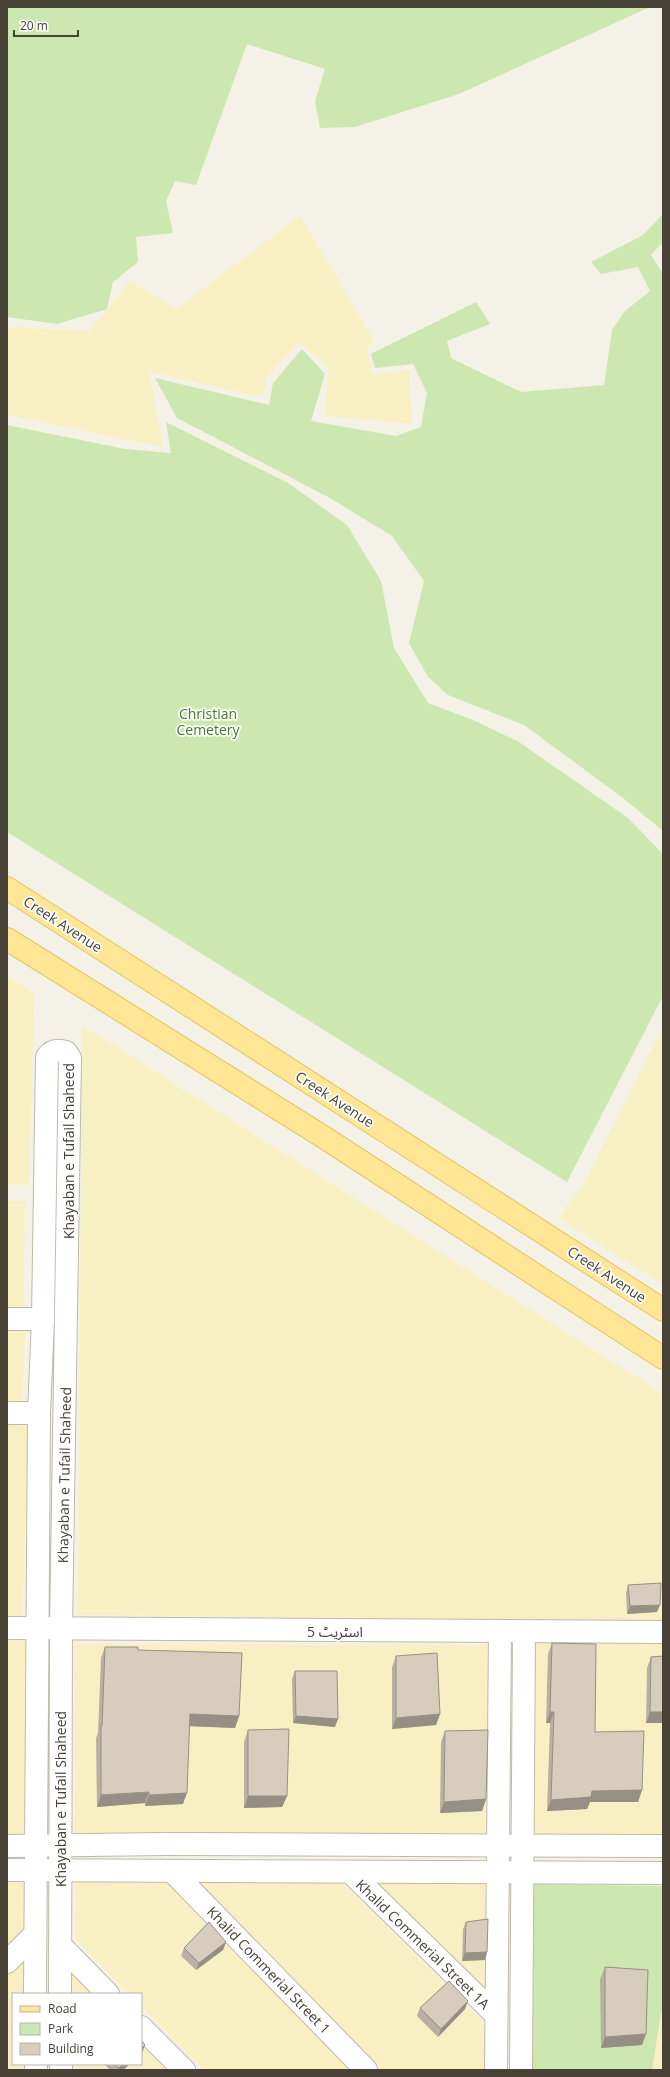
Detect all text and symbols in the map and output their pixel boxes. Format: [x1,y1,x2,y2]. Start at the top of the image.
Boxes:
scale bar [14,12,78,38]
text: 20 m [20,17,48,34]
park label: Christian Cemetery [176,704,241,739]
street label: Creek Avenue [20,892,106,957]
street label: Khayaban e Tufail Shaheed [59,1063,78,1239]
street label: Creek Avenue [292,1067,378,1132]
street label: Creek Avenue [564,1242,650,1307]
street label: Khayaban e Tufail Shaheed [53,1387,75,1563]
street label: اسٹریٹ 5 [307,1622,363,1641]
street label: Khayaban e Tufail Shaheed [51,1711,70,1887]
street label: Khalid Commerial Street 1A [352,1875,494,2013]
street label: Khalid Commerial Street 1 [203,1902,335,2038]
legend [12,1993,142,2065]
text: Road [48,2000,77,2017]
text: Park [48,2020,74,2037]
text: Building [48,2040,94,2057]

